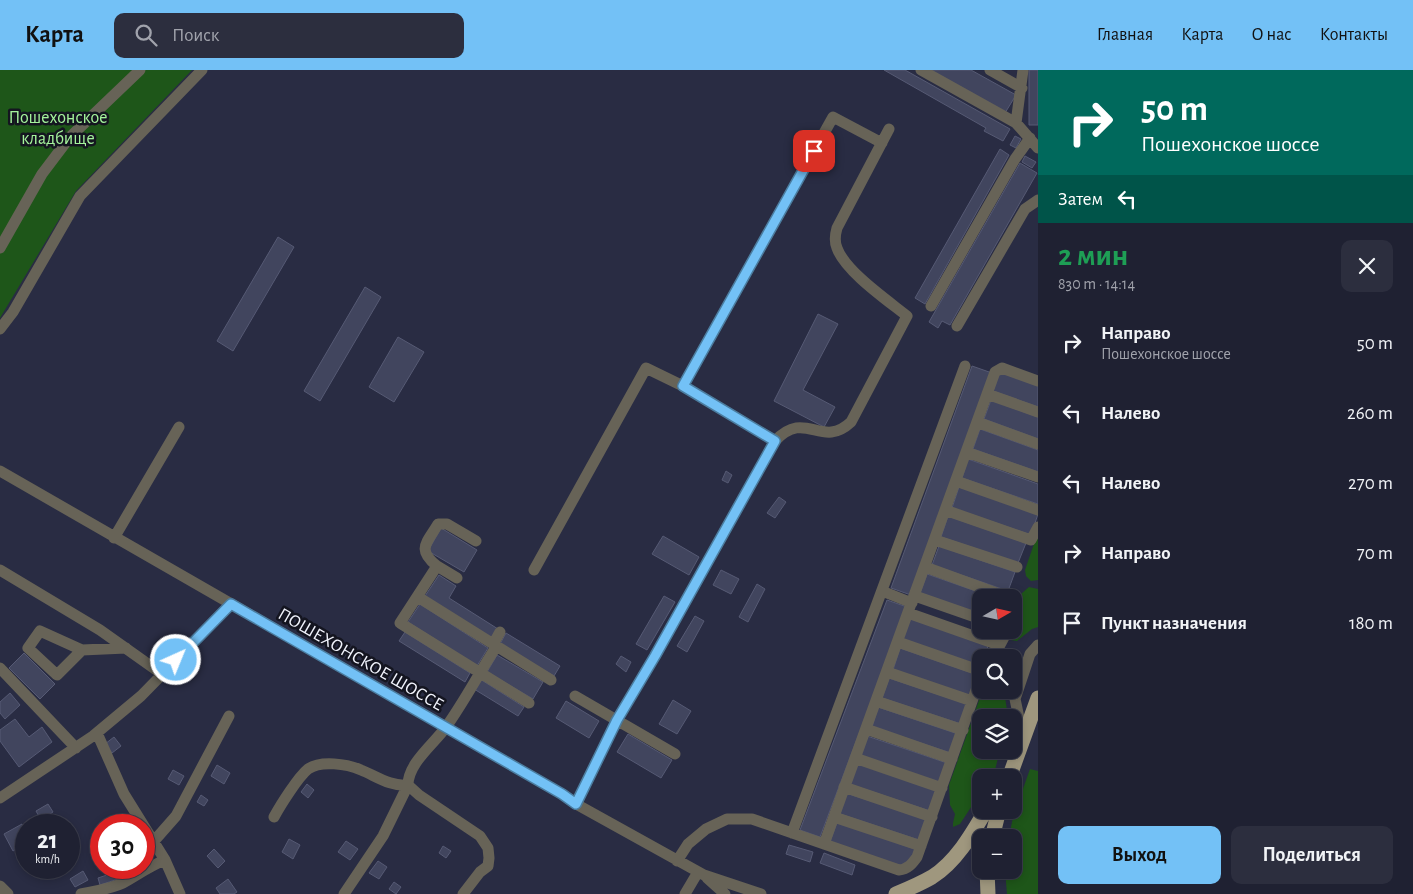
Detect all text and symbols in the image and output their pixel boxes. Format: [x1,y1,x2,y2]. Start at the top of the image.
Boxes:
search box [114,13,464,58]
icon: search [132,21,160,49]
text: Карта [25,23,84,47]
text: Поиск [172,26,219,45]
text: Главная [1097,26,1153,44]
text: Карта [1181,26,1223,44]
text: О нас [1251,26,1292,44]
text: Контакты [1320,26,1388,44]
icon: right [1058,90,1123,155]
text: 50 m [1141,92,1208,127]
park label: Пошехонское кладбище [9,109,107,148]
pin [793,130,835,172]
text: Пошехонское шоссе [1141,133,1320,155]
icon: arrive [800,137,828,165]
icon: left [1113,185,1141,213]
text: Затем [1058,190,1103,209]
button: close [1341,240,1393,292]
text: 2 мин [1058,241,1128,271]
text: 830 m · 14:14 [1058,276,1135,292]
text: Направо [1101,324,1171,343]
icon: right [1058,329,1086,357]
text: 50 m [1357,334,1393,353]
text: Пошехонское шоссе [1101,346,1231,362]
icon: left [1058,399,1086,427]
text: Налево [1101,404,1160,423]
text: 260 m [1347,404,1393,423]
icon: left [1058,469,1086,497]
text: Налево [1101,474,1160,493]
text: 270 m [1348,474,1393,493]
icon: right [1058,539,1086,567]
text: Направо [1101,544,1171,563]
text: 70 m [1357,544,1393,563]
north arrow [972,589,1022,639]
map controls [972,589,1022,879]
street label: ПОШЕХОНСКОЕ ШОССЕ [275,605,446,715]
icon: arrive [1058,609,1086,637]
text: Пункт назначения [1101,614,1247,633]
text: 180 m [1349,614,1393,633]
position arrow [149,633,201,685]
button: search [972,649,1022,699]
button: layers [972,709,1022,759]
button: + [972,769,1022,819]
speed limit sign: 30 [90,814,155,879]
button: Выход [1058,826,1221,884]
button: Поделиться [1231,826,1393,884]
text: 21 [37,828,58,853]
button: − [972,829,1022,879]
text: km/h [35,853,60,865]

